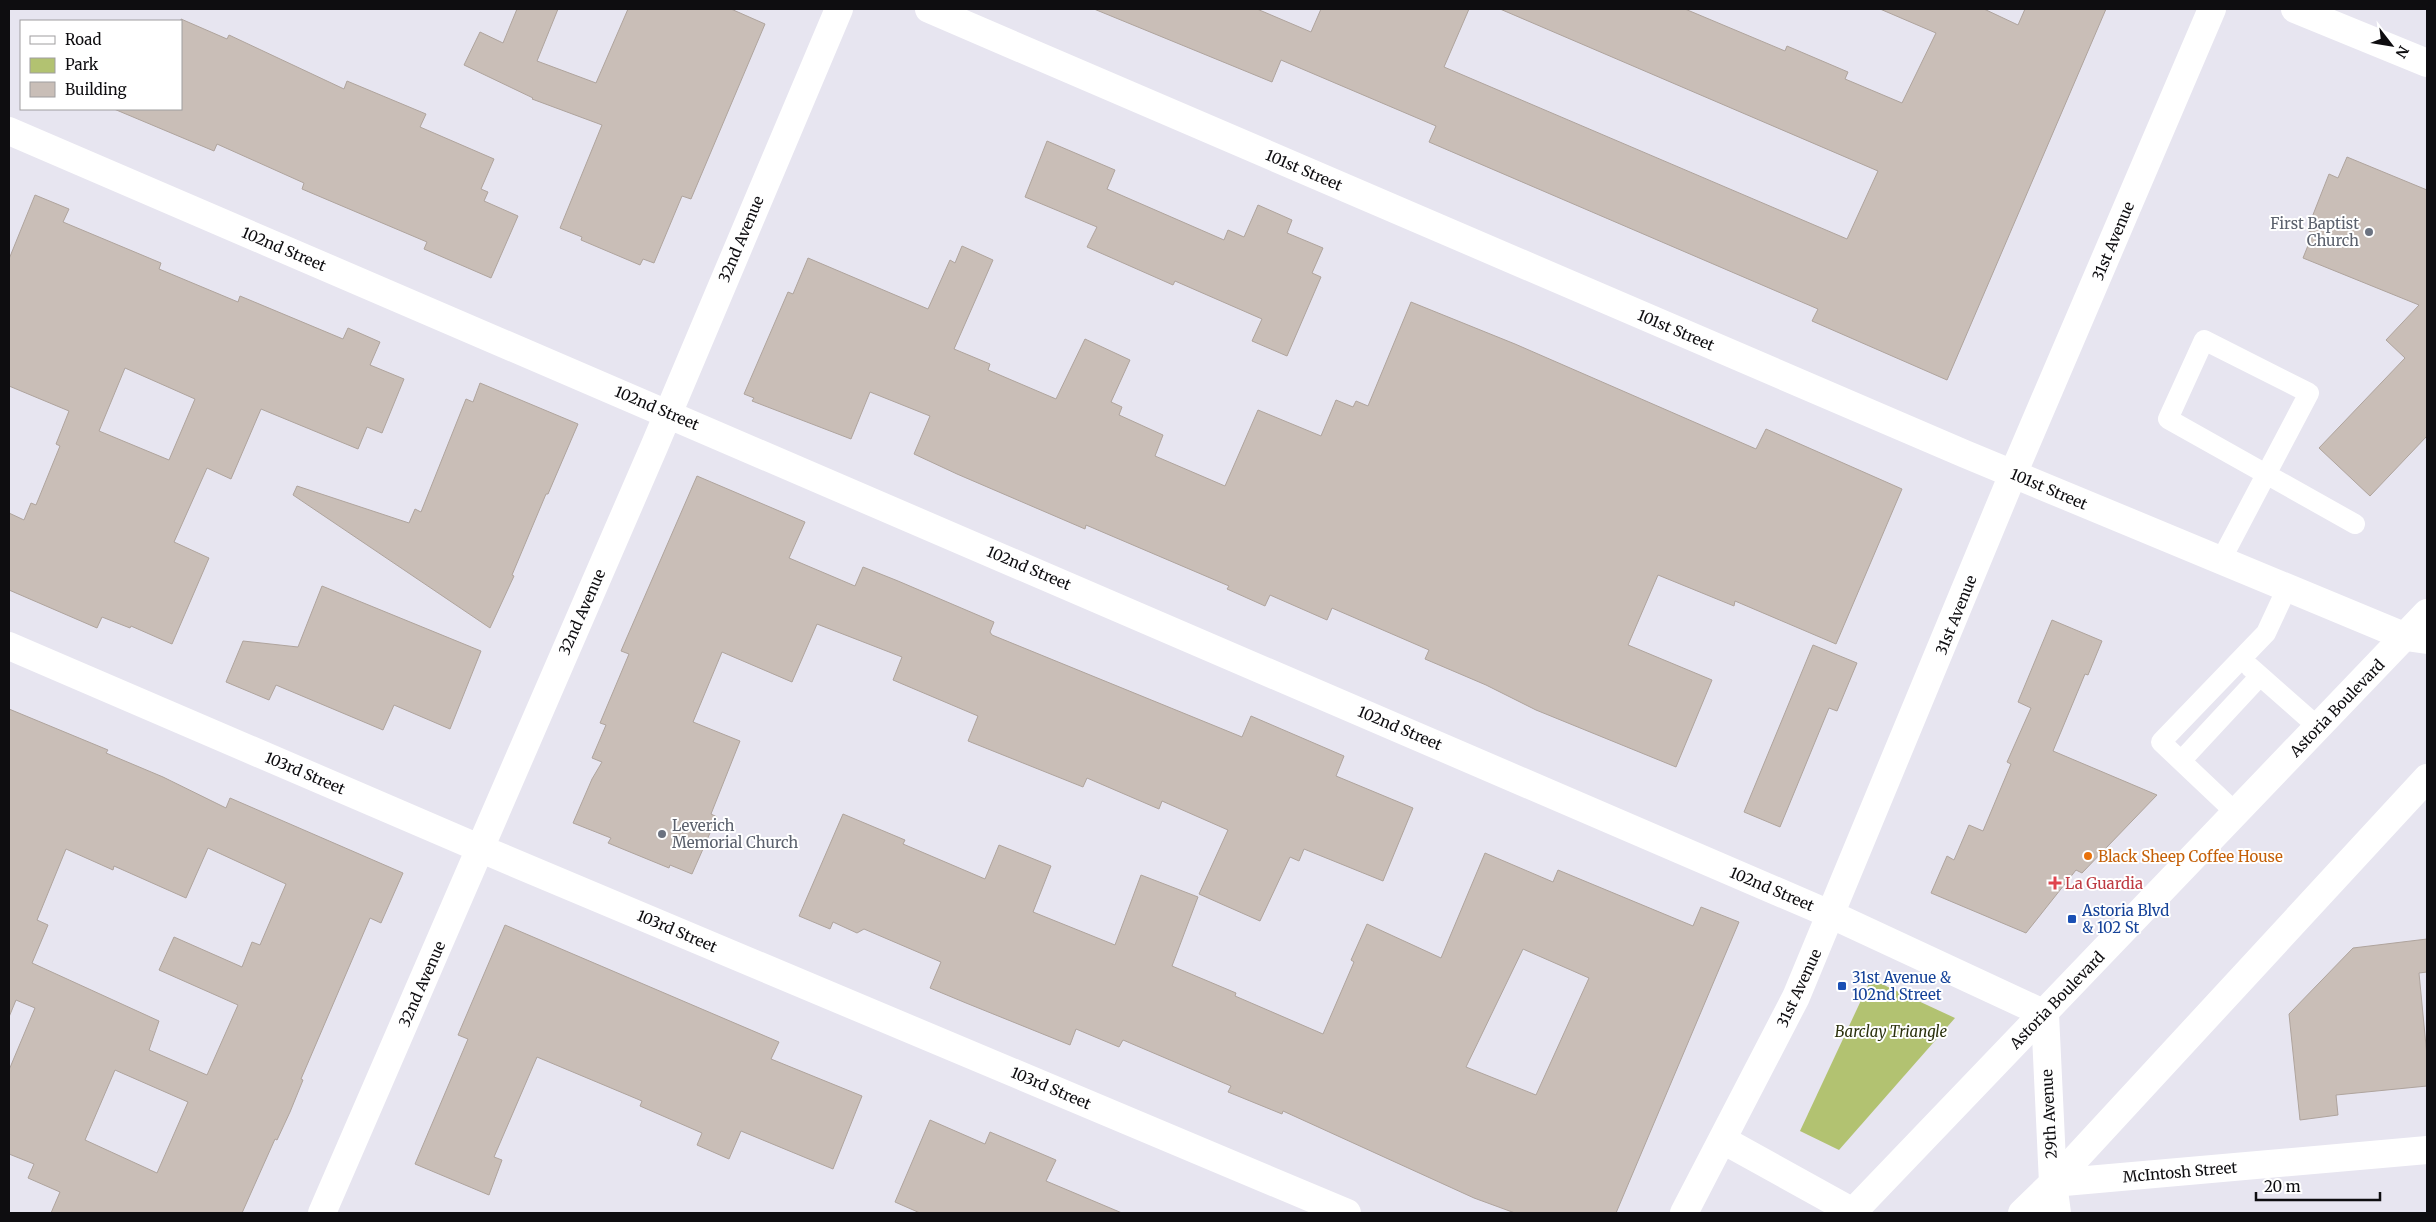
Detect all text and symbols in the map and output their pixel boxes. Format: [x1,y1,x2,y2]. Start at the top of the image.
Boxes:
legend [20,20,182,110]
north arrow [2366,20,2416,70]
text: Road [65,30,101,49]
text: N [2392,42,2413,61]
text: Park [65,55,99,74]
text: Building [65,80,127,99]
street label: 101st Street [1263,145,1345,195]
street label: 32nd Avenue [714,193,768,285]
street label: 31st Avenue [2088,198,2138,283]
place label: First Baptist Church [2270,214,2359,250]
street label: 102nd Street [239,223,329,275]
marker: First Baptist Church [2363,226,2375,238]
street label: 101st Street [1635,305,1717,355]
street label: 102nd Street [612,382,702,434]
street label: 101st Street [2008,464,2090,514]
street label: 102nd Street [984,542,1074,594]
street label: 32nd Avenue [555,566,609,658]
street label: 31st Avenue [1931,572,1981,658]
street label: Astoria Boulevard [2285,655,2388,761]
street label: 102nd Street [1355,702,1445,754]
street label: 103rd Street [262,748,348,798]
place label: Leverich Memorial Church [672,816,798,852]
marker: Leverich Memorial Church [656,828,668,840]
place label: Black Sheep Coffee House [2098,847,2283,866]
marker: Black Sheep Coffee House [2082,850,2094,862]
street label: 102nd Street [1727,863,1817,915]
place label: La Guardia [2065,874,2143,893]
marker: La Guardia [2049,877,2061,889]
place label: Astoria Blvd & 102 St [2081,901,2169,937]
street label: 103rd Street [634,906,720,956]
marker: Astoria Blvd & 102 St [2066,913,2078,925]
street label: 32nd Avenue [395,938,449,1030]
street label: 31st Avenue [1773,946,1825,1030]
street label: Astoria Boulevard [2005,947,2108,1053]
place label: 31st Avenue & 102nd Street [1852,968,1952,1004]
marker: 31st Avenue & 102nd Street [1836,980,1848,992]
park label: Barclay Triangle [1835,1022,1948,1041]
street label: 103rd Street [1008,1063,1094,1113]
street label: 29th Avenue [2037,1069,2061,1159]
street label: McIntosh Street [2122,1158,2238,1186]
scale bar [2256,1170,2380,1202]
text: 20 m [2264,1177,2301,1196]

